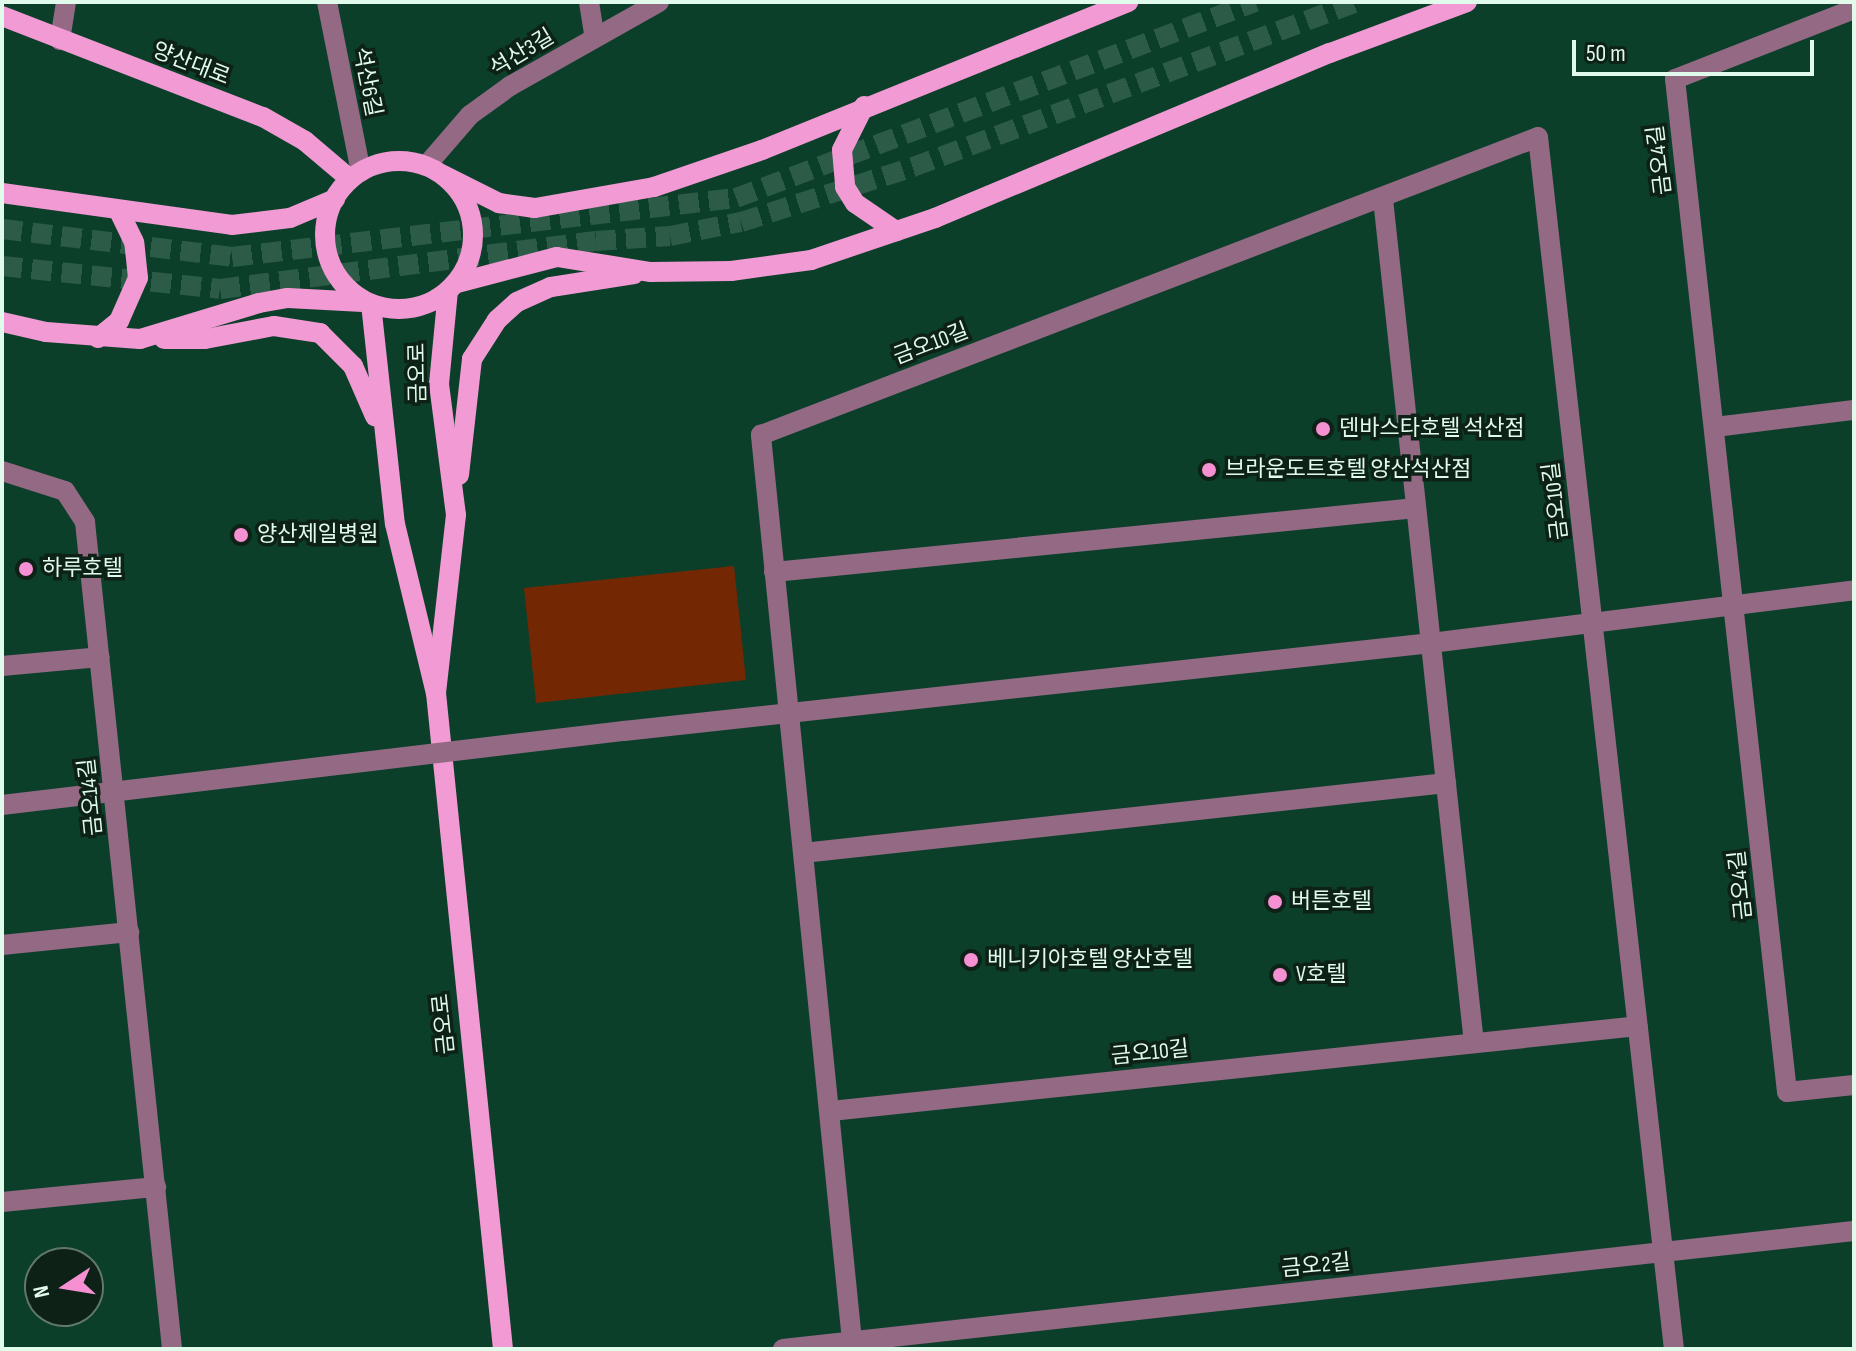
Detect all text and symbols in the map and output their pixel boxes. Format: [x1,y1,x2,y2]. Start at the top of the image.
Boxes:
street label: 석산3길 [485,24,559,82]
scale bar [1576,24,1818,74]
street label: 양산대로 [148,37,234,91]
text: 50 m [1586,39,1626,68]
street label: 석산6길 [347,45,387,119]
street label: 금오4길 [1643,124,1677,196]
street label: 금오10길 [890,318,972,370]
street label: 금오로 [404,342,432,404]
place label: 덴바스타호텔 석산점 [1339,416,1525,442]
marker: 덴바스타호텔 석산점 [1314,420,1332,438]
place label: 브라운도트호텔 양산석산점 [1225,457,1471,483]
marker: 브라운도트호텔 양산석산점 [1200,461,1218,479]
street label: 금오10길 [1538,461,1574,541]
place label: 양산제일병원 [257,522,378,548]
marker: 양산제일병원 [232,526,250,544]
place label: 하루호텔 [42,556,123,582]
marker: 하루호텔 [17,560,35,578]
street label: 금오14길 [74,757,108,837]
street label: 금오4길 [1724,849,1758,921]
place label: 버튼호텔 [1291,889,1372,915]
marker: 버튼호텔 [1266,893,1284,911]
place label: 베니키아호텔 양산호텔 [987,947,1193,973]
marker: 베니키아호텔 양산호텔 [962,951,980,969]
place label: V호텔 [1296,962,1346,988]
marker: V호텔 [1271,966,1289,984]
street label: 금오로 [428,992,460,1056]
street label: 금오10길 [1110,1036,1190,1070]
north arrow [24,1247,104,1327]
street label: 금오2길 [1280,1249,1352,1283]
text: N [28,1283,56,1300]

